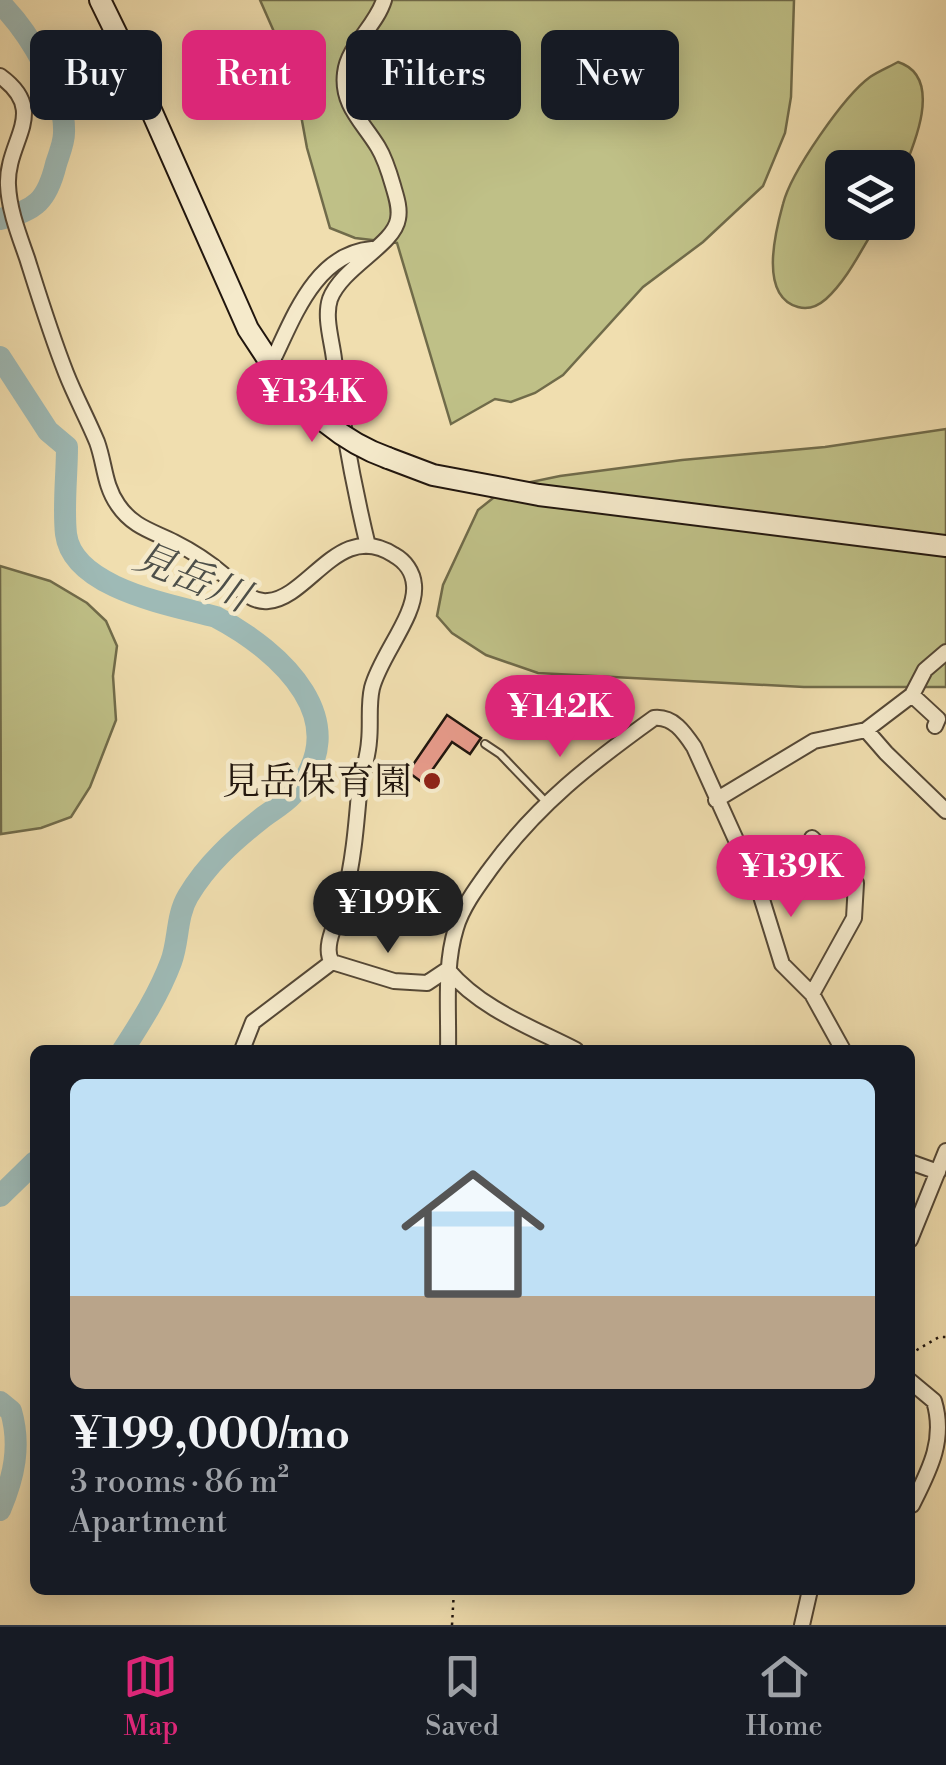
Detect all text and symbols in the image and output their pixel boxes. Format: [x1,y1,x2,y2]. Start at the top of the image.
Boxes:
chip: Buy [30,30,162,120]
chip: Rent [182,30,326,120]
chip: Filters [346,30,521,120]
chip: New [541,30,679,120]
map controls [825,150,915,240]
button: layers [825,150,915,240]
pin: ¥134K [242,360,382,445]
text: ¥134K [258,372,366,412]
water label: 見岳川 [126,532,260,625]
pin: ¥142K [490,675,630,760]
text: ¥142K [507,687,613,727]
place label: 見岳保育園 [222,759,412,806]
marker: 見岳保育園 [421,770,443,792]
pin: ¥139K [721,835,861,920]
text: ¥139K [738,847,844,887]
pin: ¥199K [318,871,458,956]
text: ¥199K [335,883,441,923]
icon: home [383,1144,563,1324]
text: ¥199,000/mo [70,1409,350,1462]
text: 3 rooms · 86 m² [70,1462,289,1502]
text: Apartment [70,1502,227,1542]
tab: Map [123,1649,179,1744]
tab: Saved [425,1649,499,1744]
tab: Home [746,1649,823,1744]

